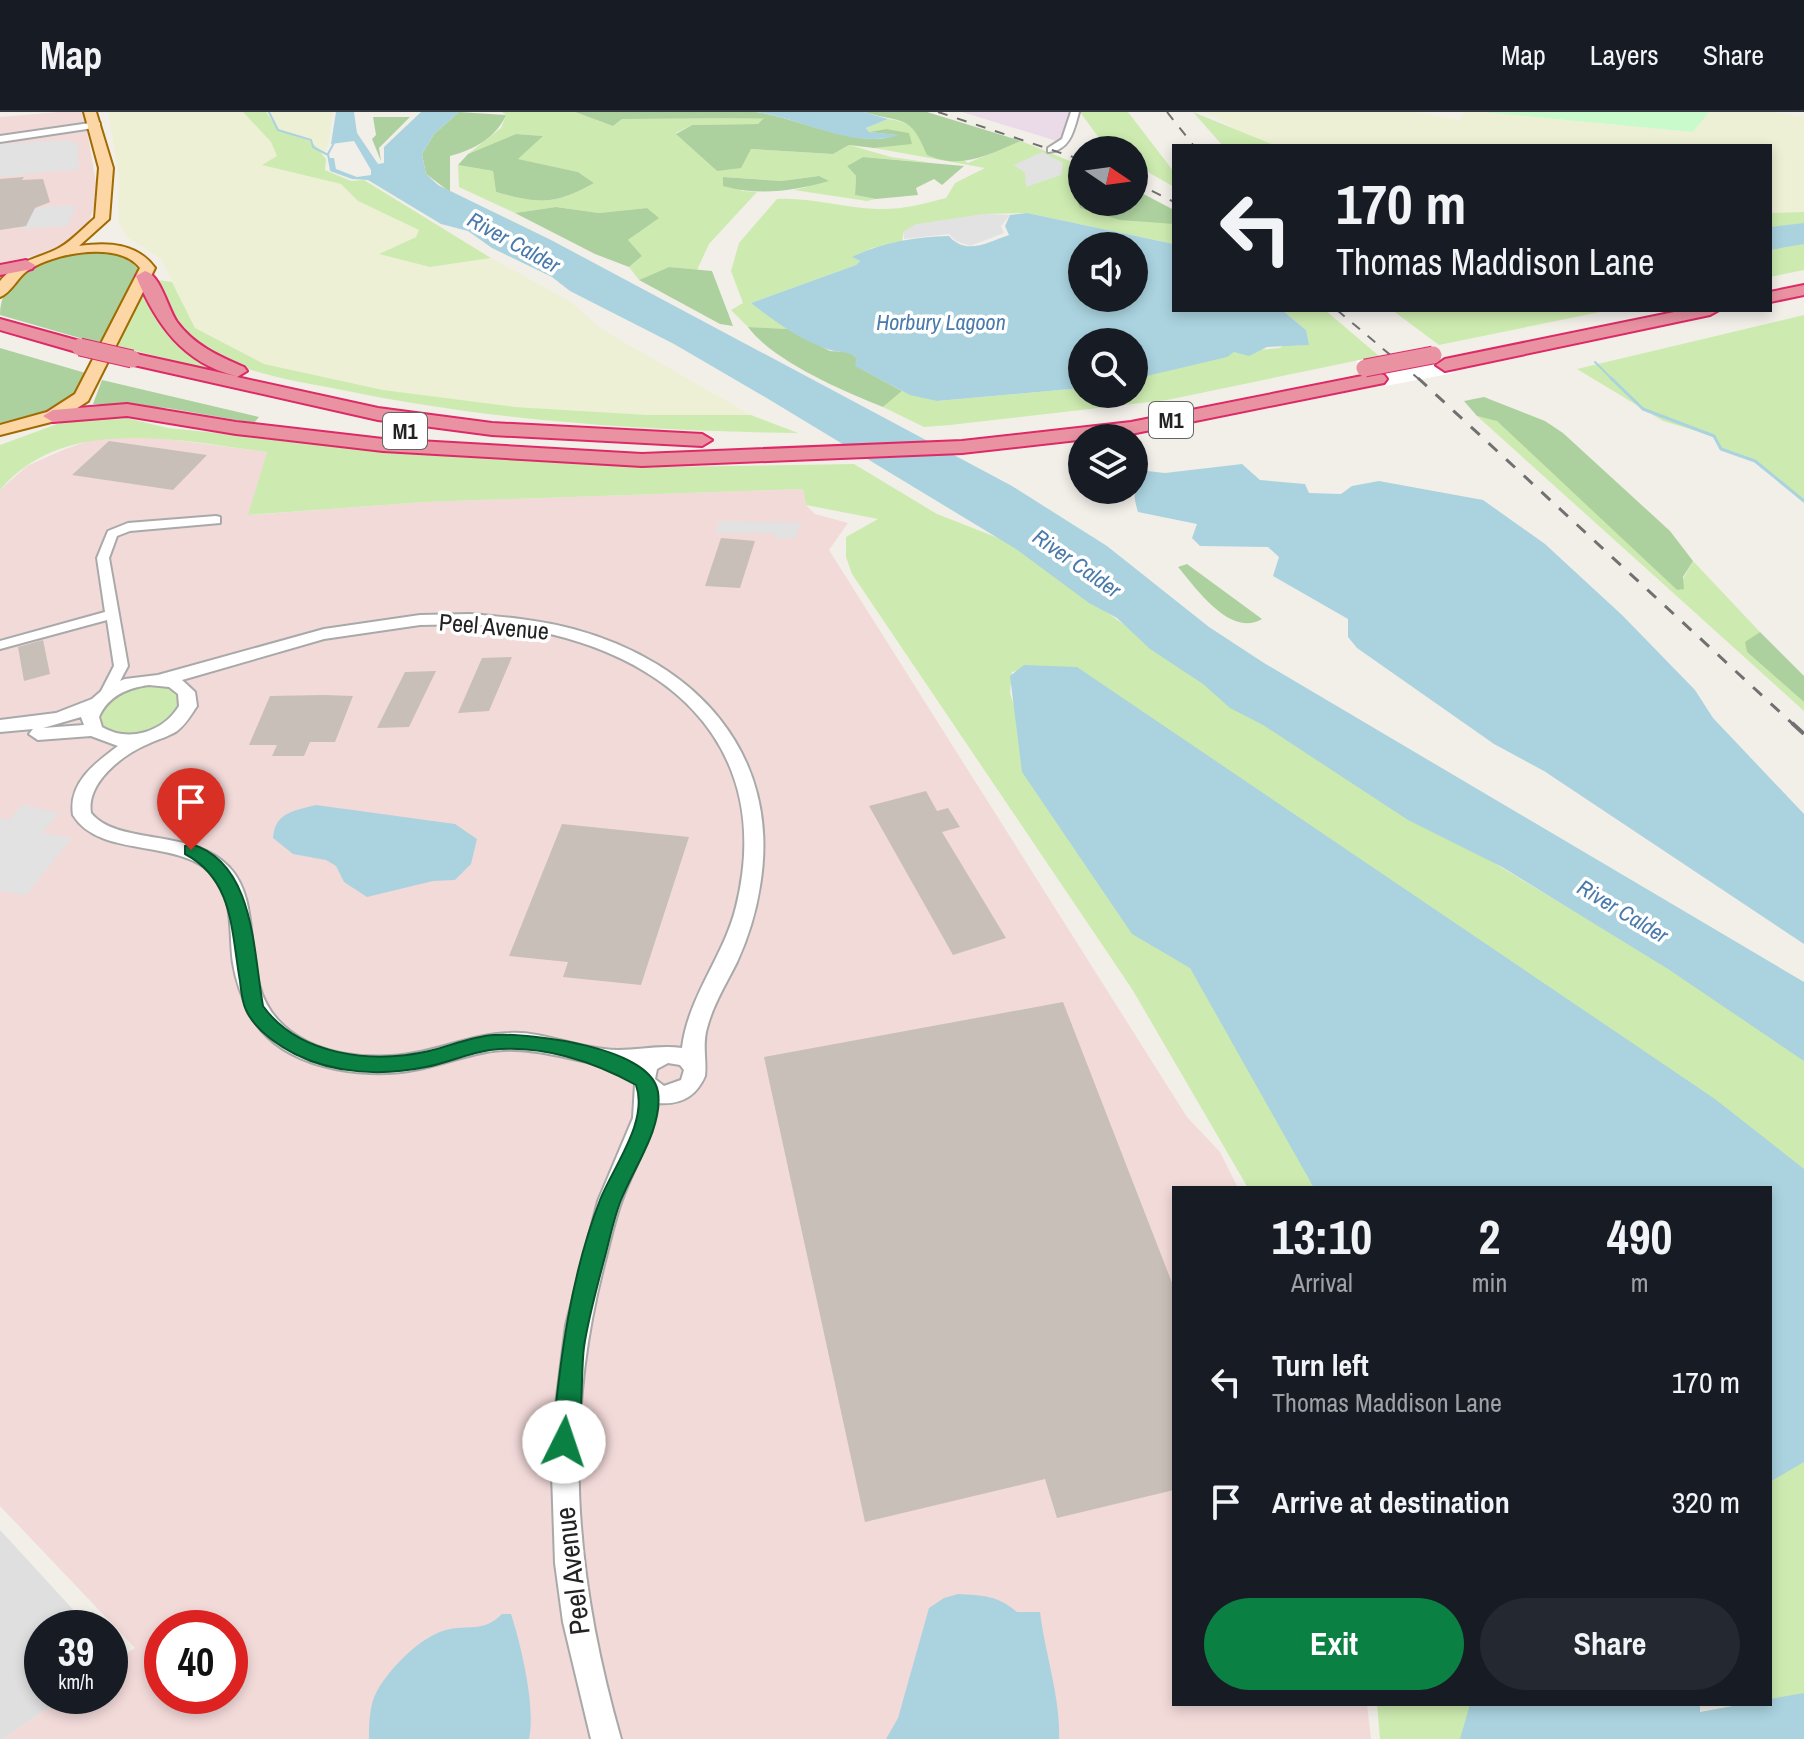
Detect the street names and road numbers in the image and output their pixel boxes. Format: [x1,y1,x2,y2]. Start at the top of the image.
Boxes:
road number: M1 [1149,402,1193,438]
road number: M1 [383,413,427,449]
street label: Peel Avenue [438,605,550,647]
street label: Peel Avenue [545,1505,599,1637]

